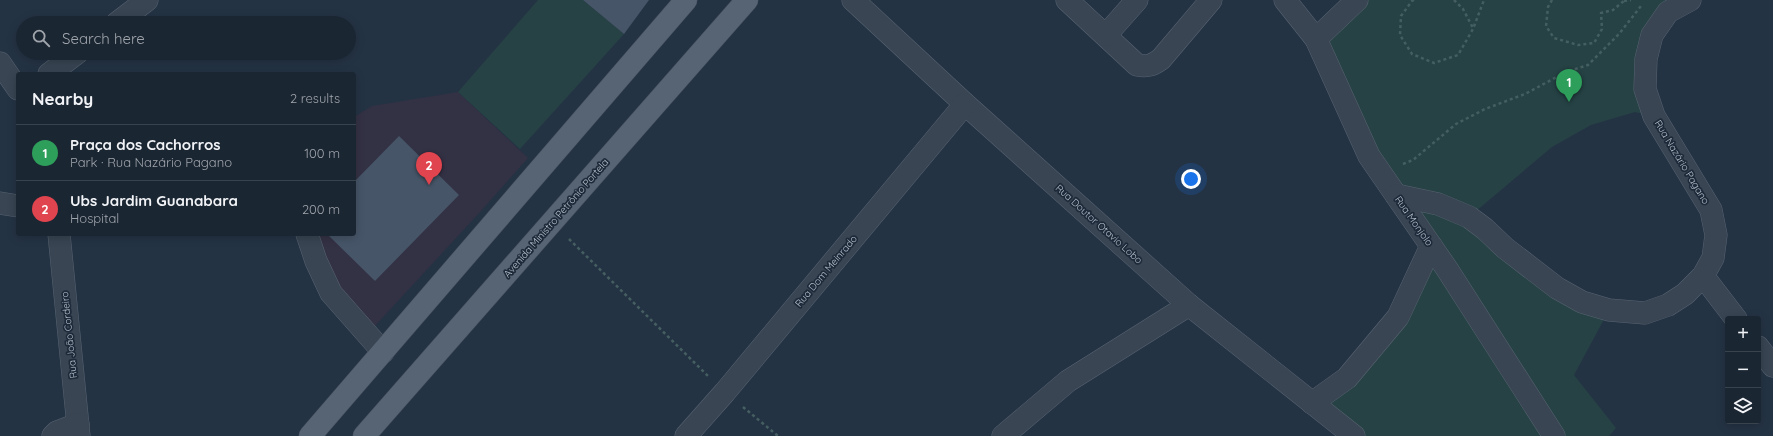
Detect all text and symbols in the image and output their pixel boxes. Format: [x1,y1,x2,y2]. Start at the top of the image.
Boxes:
search box [16,16,356,60]
icon: search [30,27,52,49]
text: Search here [62,29,145,48]
pin: 1 [1556,69,1582,102]
text: Nearby [32,88,93,109]
text: 2 results [290,90,340,106]
street label: Rua Nazário Pagano [1652,117,1712,207]
text: Praça dos Cachorros [70,135,220,154]
text: 1 [42,145,48,161]
text: 100 m [304,145,340,161]
pin: 2 [416,152,442,185]
text: Park · Rua Nazário Pagano [70,154,232,170]
street label: Avenida Ministro Petrônio Portela [501,156,611,280]
your location [1181,169,1201,189]
street label: Rua Doutor Otavio Lobo [1053,181,1145,267]
text: Ubs Jardim Guanabara [70,191,238,210]
street label: Rua Monjolo [1392,193,1436,249]
text: 2 [41,201,49,217]
text: 200 m [302,201,340,217]
text: Hospital [70,210,119,226]
street label: Rua Dom Meinrado [792,232,860,310]
street label: Rua João Cordeiro [58,291,80,379]
map controls [1725,316,1761,424]
button: + [1725,316,1761,352]
button: − [1725,352,1761,388]
button: layers [1725,388,1761,424]

